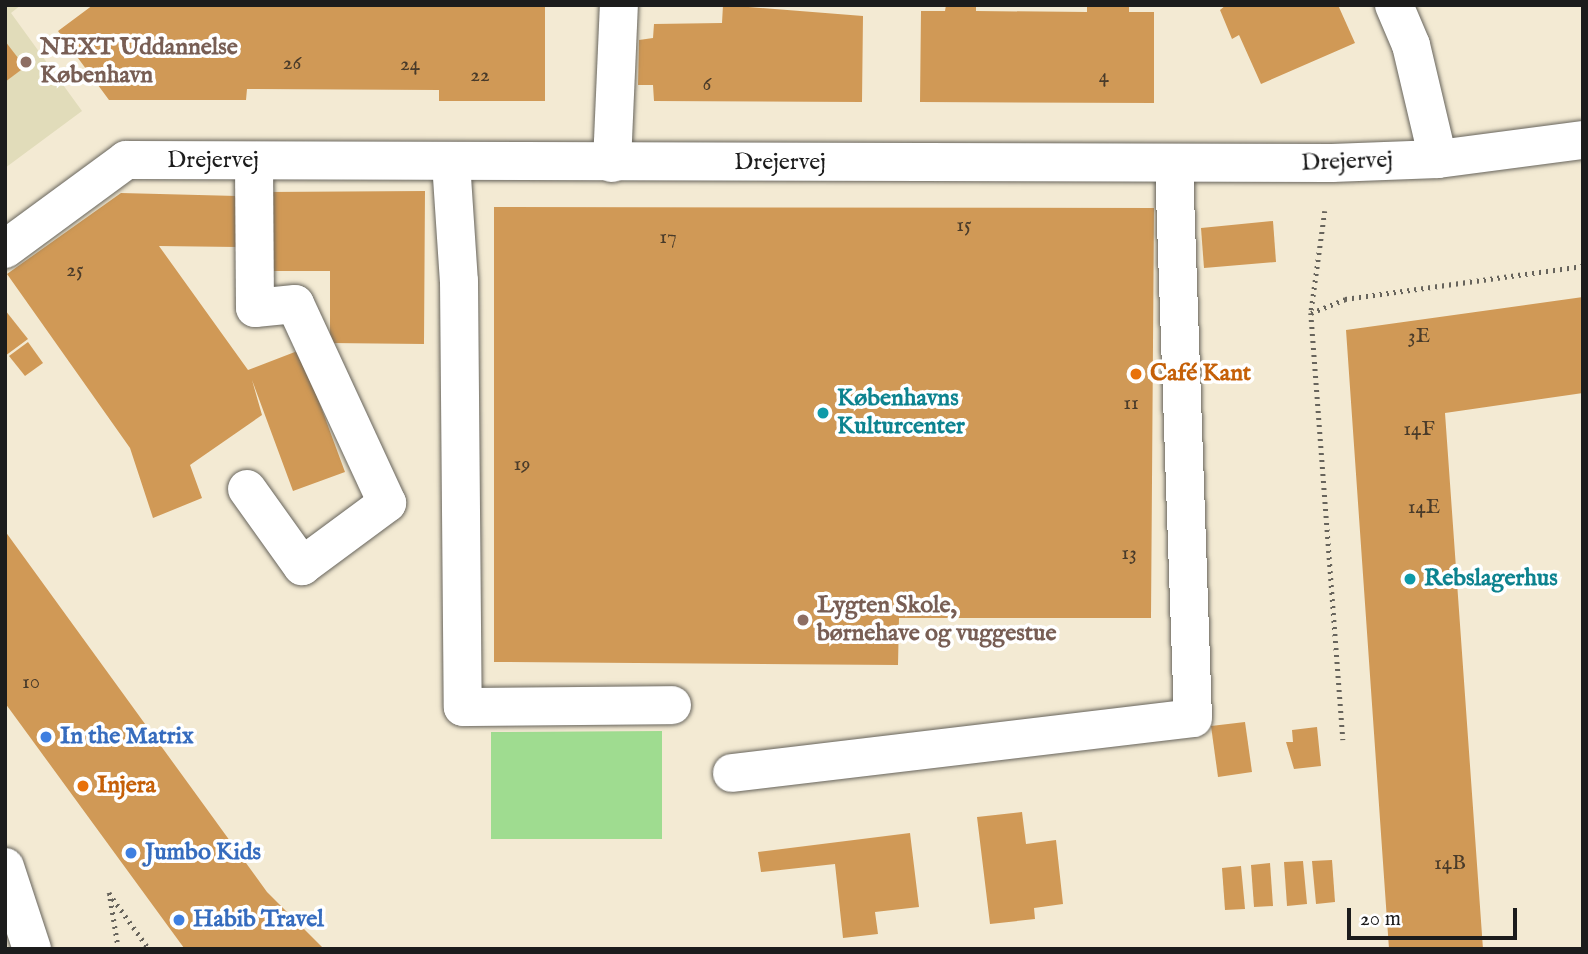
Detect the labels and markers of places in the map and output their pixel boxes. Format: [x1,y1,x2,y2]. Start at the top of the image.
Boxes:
place label: NEXT Uddannelse København [40,34,238,90]
marker: NEXT Uddannelse København [18,54,34,70]
place label: Café Kant [1150,360,1251,388]
marker: Café Kant [1128,366,1144,382]
place label: Københavns Kulturcenter [837,385,965,441]
marker: Københavns Kulturcenter [815,405,831,421]
place label: Rebslagerhus [1424,565,1558,593]
marker: Rebslagerhus [1402,571,1418,587]
place label: Lygten Skole, børnehave og vuggestue [817,592,1056,648]
marker: Lygten Skole, børnehave og vuggestue [795,612,811,628]
place label: In the Matrix [60,723,194,751]
marker: In the Matrix [38,729,54,745]
place label: Injera [97,772,156,800]
marker: Injera [75,778,91,794]
place label: Jumbo Kids [145,839,261,867]
marker: Jumbo Kids [123,845,139,861]
place label: Habib Travel [193,906,324,934]
marker: Habib Travel [171,912,187,928]

